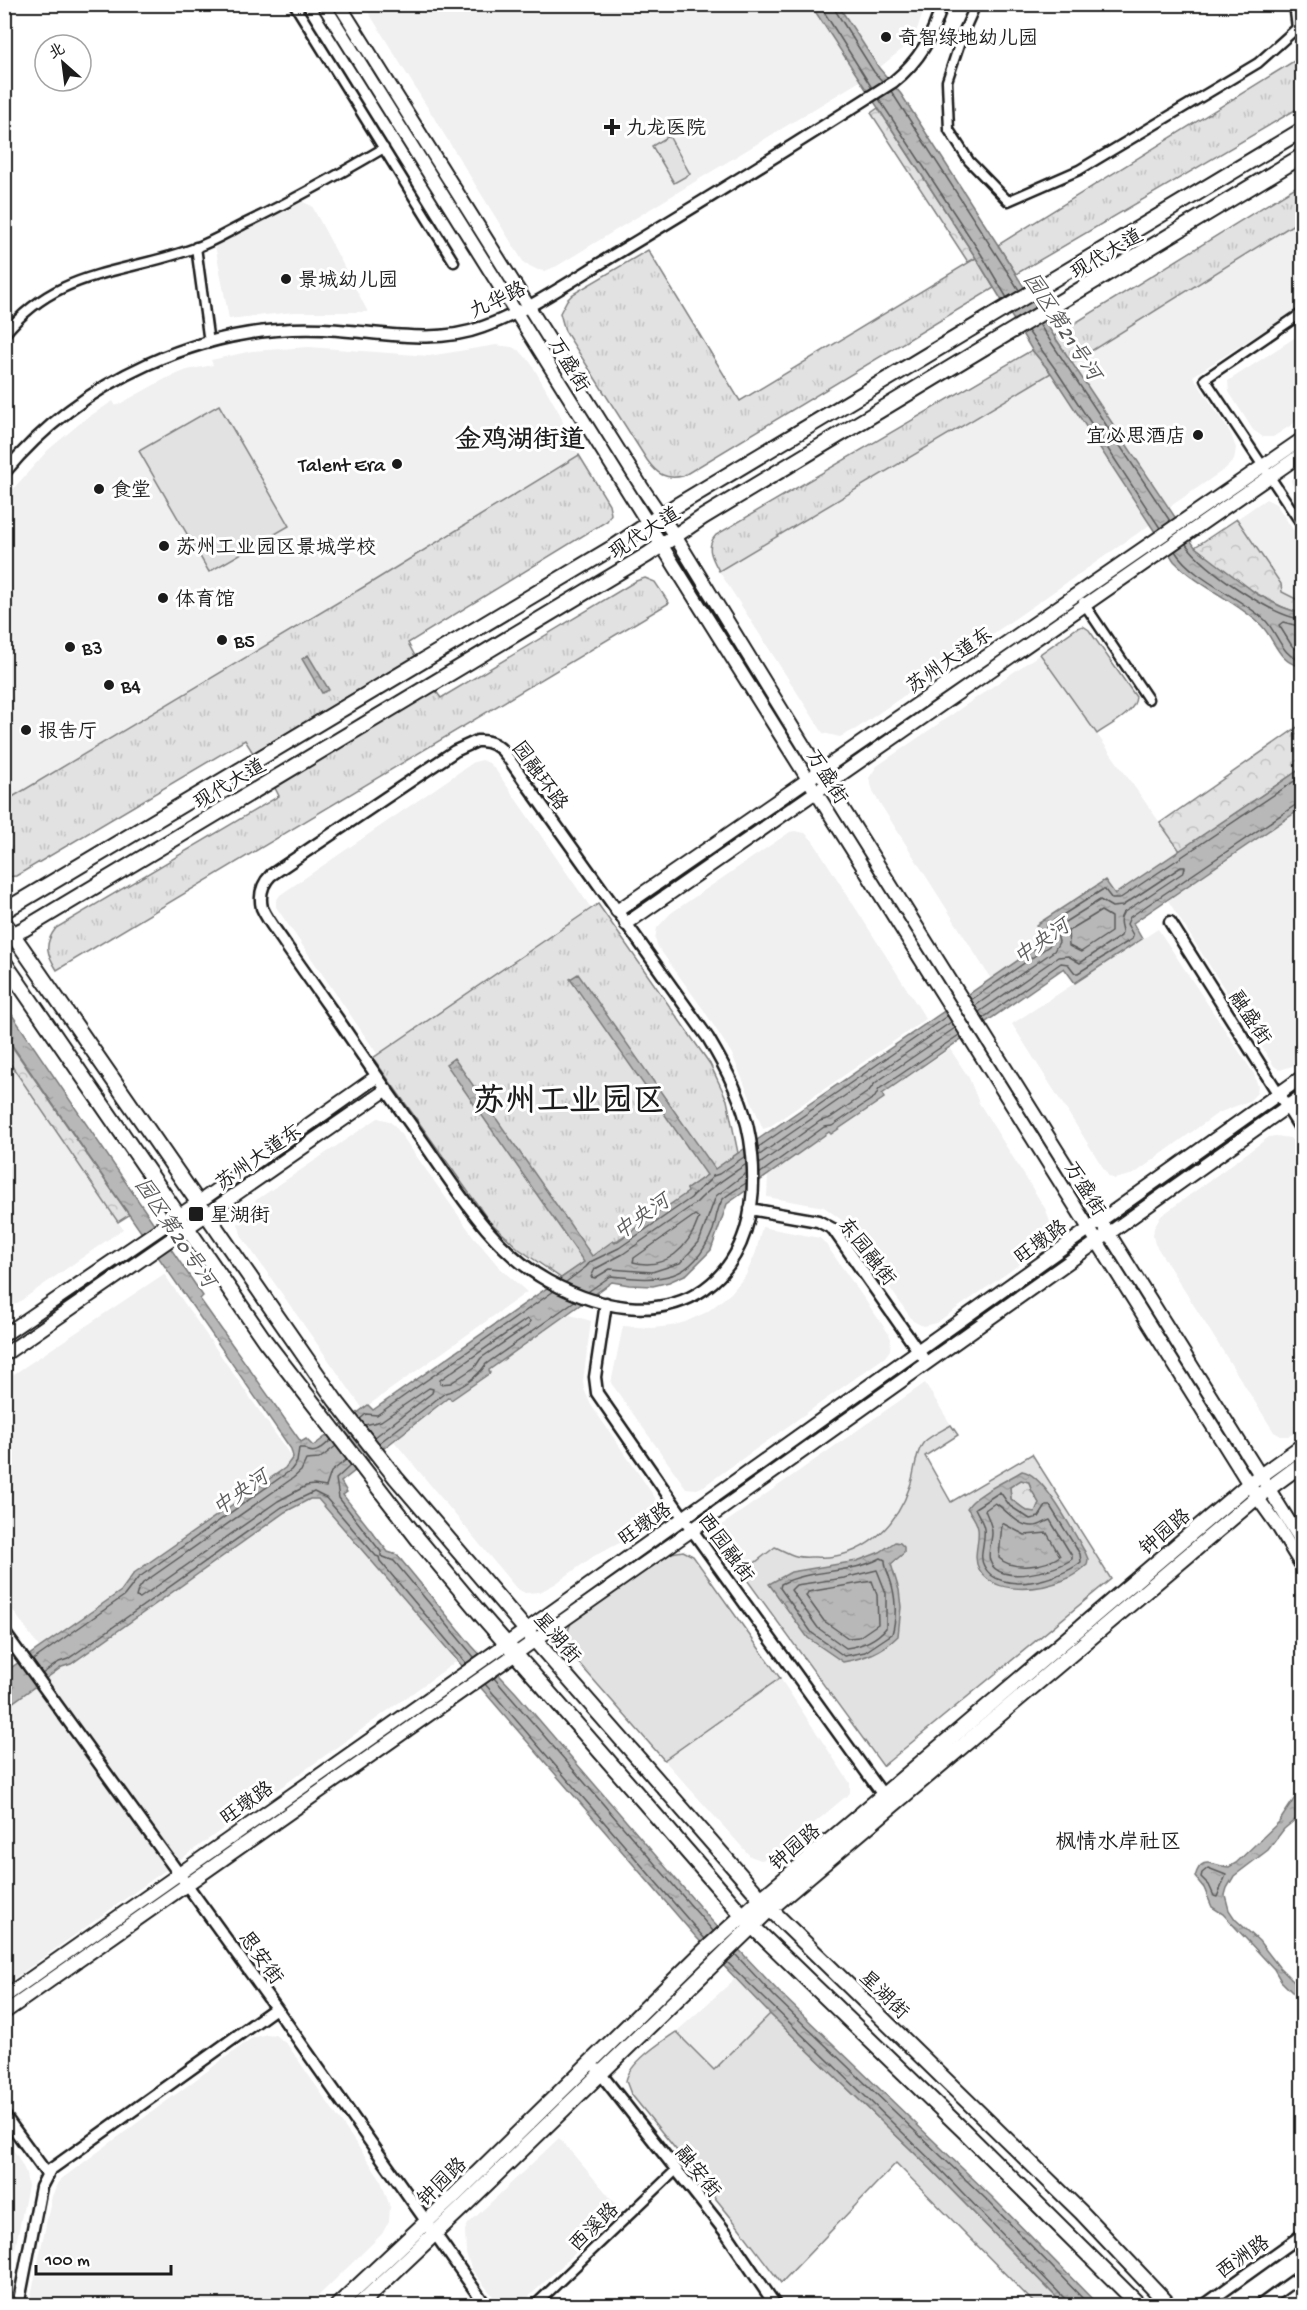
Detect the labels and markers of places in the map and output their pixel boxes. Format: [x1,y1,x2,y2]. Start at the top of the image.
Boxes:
place label: 奇智绿地幼儿园 [898,27,1038,52]
marker: 奇智绿地幼儿园 [879,30,893,44]
place label: 九龙医院 [626,117,706,142]
marker: 九龙医院 [603,118,621,136]
place label: 景城幼儿园 [298,269,398,294]
marker: 景城幼儿园 [279,272,293,286]
place label: 宜必思酒店 [1086,425,1186,450]
marker: 宜必思酒店 [1191,428,1205,442]
place label: Talent Era [297,456,386,479]
marker: Talent Era [390,457,404,471]
place label: 食堂 [111,479,151,504]
marker: 食堂 [92,482,106,496]
place label: 苏州工业园区景城学校 [176,536,376,561]
marker: 苏州工业园区景城学校 [157,539,171,553]
place label: 体育馆 [175,588,235,613]
marker: 体育馆 [156,591,170,605]
place label: B5 [233,632,255,655]
marker: B5 [215,633,229,647]
place label: B3 [81,639,103,662]
marker: B3 [63,640,77,654]
place label: B4 [120,677,141,700]
marker: B4 [102,678,116,692]
place label: 报告厅 [38,720,98,745]
marker: 报告厅 [19,723,33,737]
marker: 星湖街 [187,1205,205,1223]
place label: 星湖街 [210,1205,270,1229]

